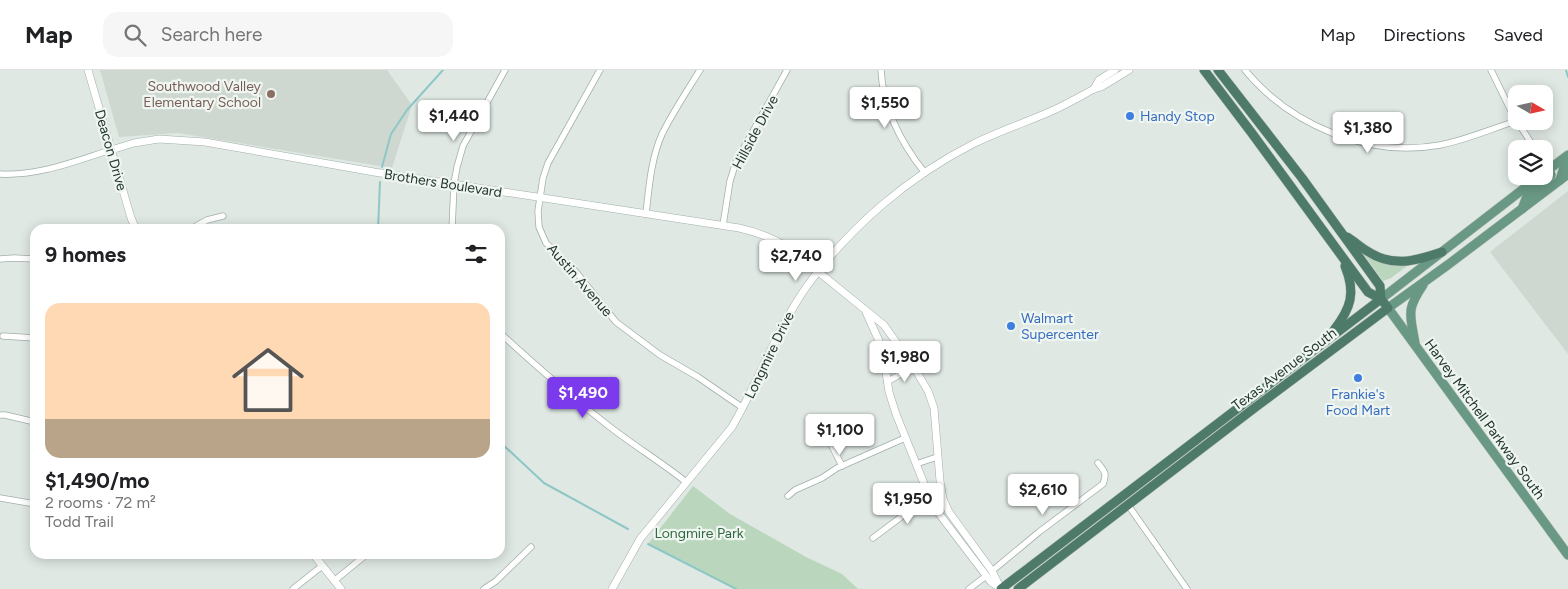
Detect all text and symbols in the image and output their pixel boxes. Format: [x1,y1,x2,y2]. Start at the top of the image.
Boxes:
search box [103,12,453,57]
text: Map [25,20,73,49]
icon: search [121,21,149,49]
text: Search here [161,23,262,46]
text: Map [1320,24,1355,46]
text: Directions [1383,24,1465,46]
text: Saved [1493,24,1543,46]
place label: Southwood Valley Elementary School [143,78,262,111]
north arrow [1508,85,1552,130]
map controls [1508,85,1553,185]
pin: $1,550 [844,87,926,129]
marker: Southwood Valley Elementary School [265,88,277,100]
street label: Hillside Drive [729,92,782,172]
text: $1,550 [861,93,909,112]
pin: $1,440 [413,100,495,142]
text: $1,440 [429,106,479,125]
street label: Deacon Drive [91,108,130,193]
place label: Handy Stop [1140,108,1215,125]
marker: Handy Stop [1124,110,1136,122]
pin: $1,380 [1327,112,1409,154]
text: $1,380 [1344,118,1392,137]
button: layers [1508,140,1553,185]
street label: Brothers Boulevard [383,166,503,201]
icon: filters [462,240,490,268]
street label: Austin Avenue [543,240,616,320]
pin: $2,740 [755,240,837,282]
text: 9 homes [45,242,126,267]
text: $2,740 [770,246,822,265]
street label: Longmire Drive [741,309,798,402]
place label: Walmart Supercenter [1021,310,1099,343]
marker: Walmart Supercenter [1005,320,1017,332]
street label: Texas Avenue South [1229,324,1340,414]
icon: home [223,335,313,425]
street label: Harvey Mitchell Parkway South [1421,336,1549,503]
pin: $1,980 [864,340,946,383]
text: $1,980 [880,347,930,366]
marker: Frankie's Food Mart [1352,372,1364,384]
pin: $1,490 [542,376,624,419]
text: $1,490 [558,383,608,402]
place label: Frankie's Food Mart [1326,386,1390,419]
pin: $1,100 [799,414,881,456]
text: $1,100 [816,420,864,439]
text: $1,490/mo [45,468,150,493]
pin: $2,610 [1002,474,1084,516]
text: $2,610 [1019,480,1067,499]
pin: $1,950 [867,482,949,525]
text: $1,950 [884,489,932,508]
text: 2 rooms · 72 m² [45,493,156,512]
text: Todd Trail [45,512,114,531]
park label: Longmire Park [654,525,744,542]

